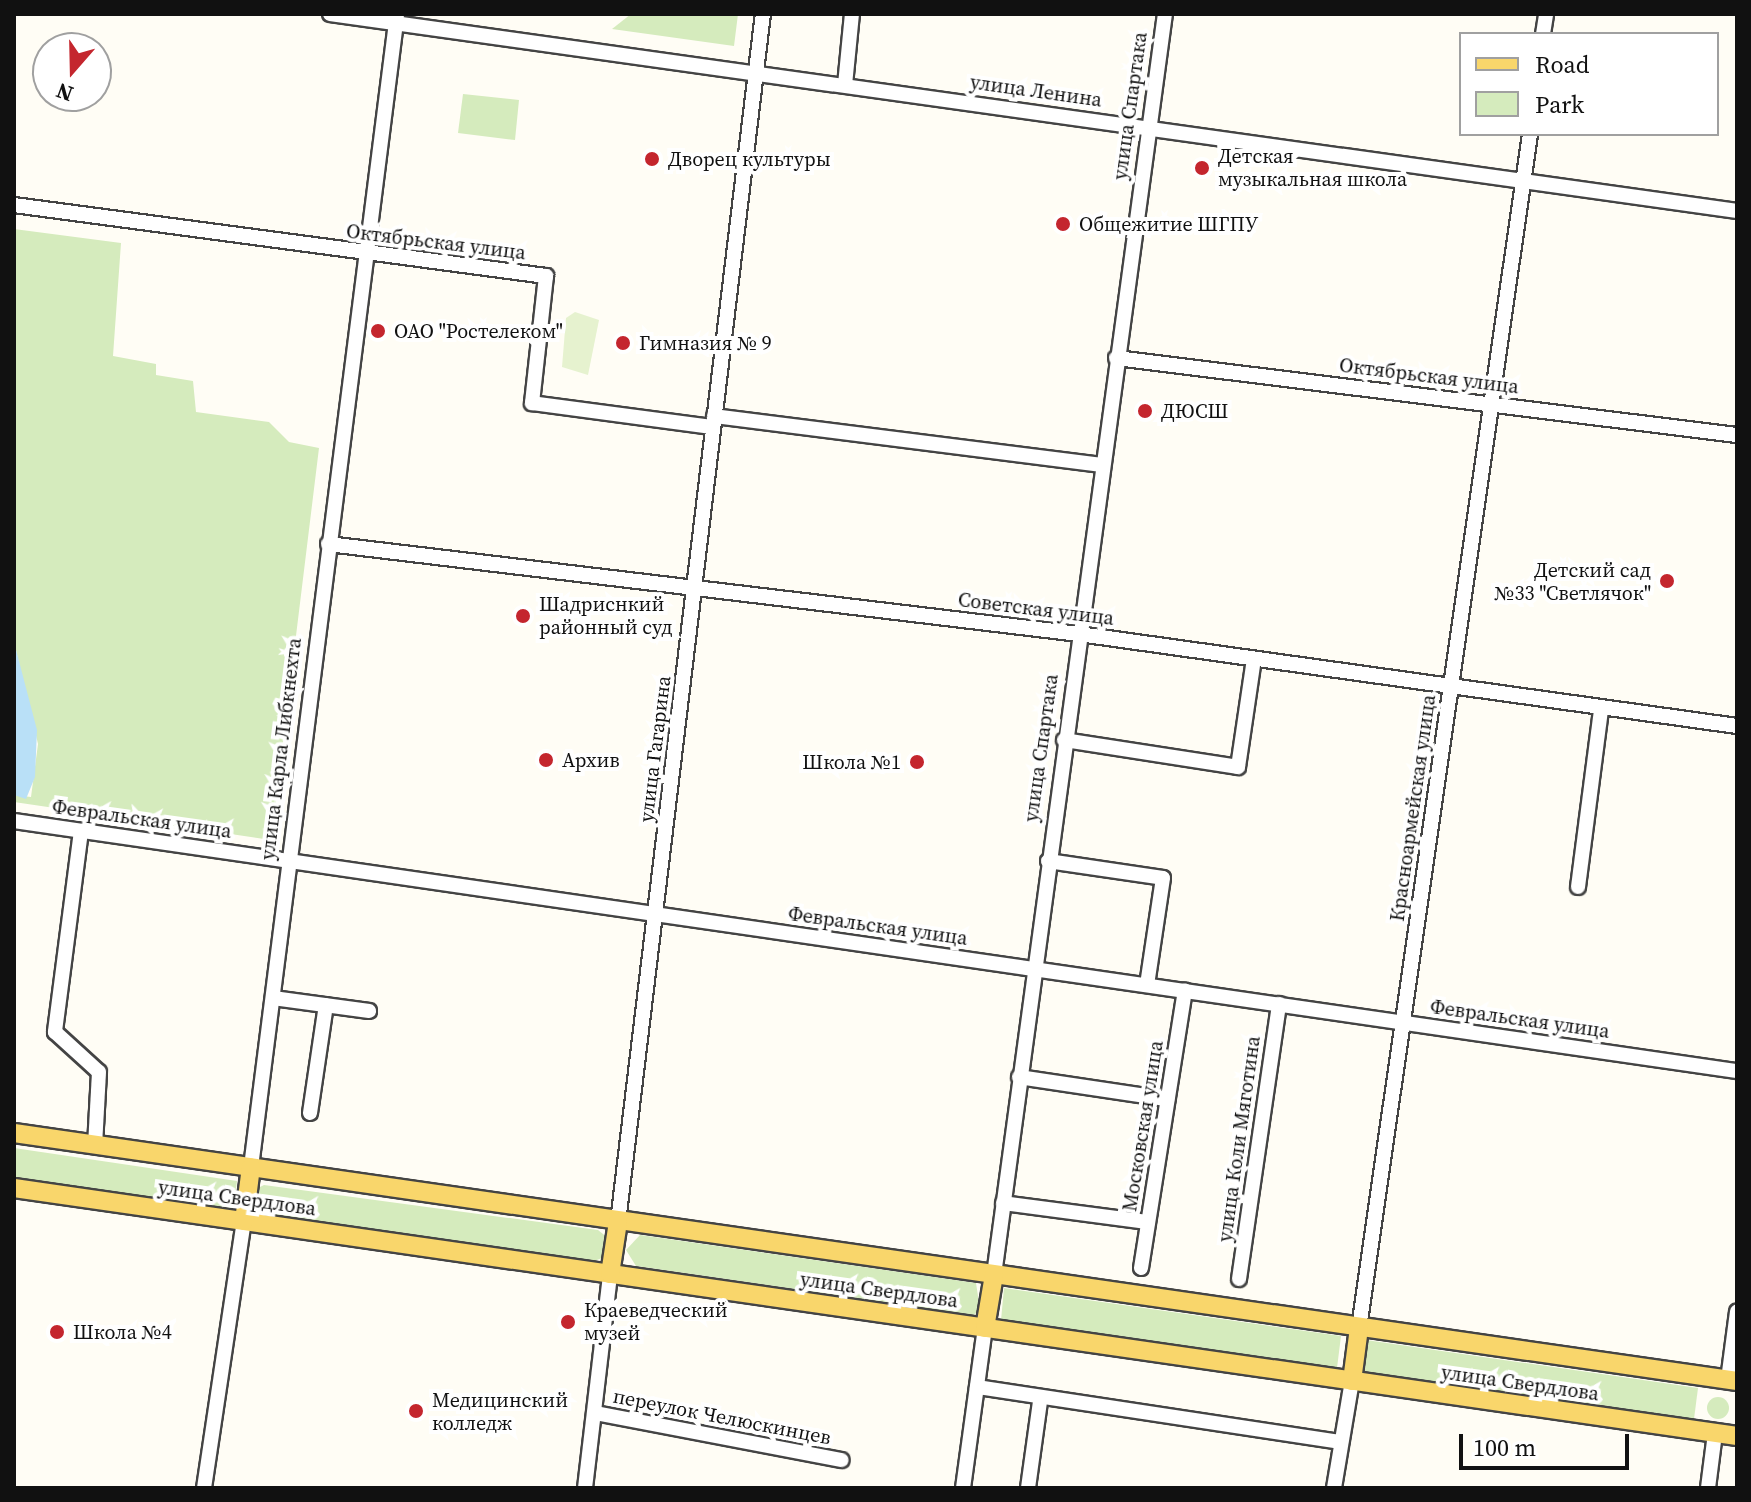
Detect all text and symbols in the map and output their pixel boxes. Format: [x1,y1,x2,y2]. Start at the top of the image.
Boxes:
street label: улица Спартака [1108,30,1152,182]
north arrow [32,32,112,112]
legend [1459,32,1719,136]
text: Road [1535,48,1589,81]
street label: улица Ленина [968,70,1104,112]
text: N [52,76,77,110]
text: Park [1535,88,1584,121]
place label: Детская музыкальная школа [1218,144,1407,191]
place label: Дворец культуры [668,147,831,171]
marker: Дворец культуры [643,150,661,168]
marker: Детская музыкальная школа [1193,159,1211,177]
place label: Общежитие ШГПУ [1079,212,1258,236]
marker: Общежитие ШГПУ [1054,215,1072,233]
street label: Октябрьская улица [345,219,527,265]
place label: ОАО "Ростелеком" [394,319,563,343]
marker: ОАО "Ростелеком" [369,322,387,340]
place label: Гимназия № 9 [639,331,772,355]
marker: Гимназия № 9 [614,334,632,352]
street label: Октябрьская улица [1338,353,1520,399]
place label: ДЮСШ [1161,399,1228,423]
marker: ДЮСШ [1136,402,1154,420]
place label: Детский сад №33 "Светлячок" [1494,558,1651,605]
marker: Детский сад №33 "Светлячок" [1658,572,1676,590]
street label: Советская улица [957,588,1115,630]
place label: Шадриснкий районный суд [539,592,673,639]
marker: Шадриснкий районный суд [514,607,532,625]
street label: улица Карла Либкнехта [255,637,307,861]
street label: улица Спартака [1019,672,1063,824]
street label: улица Гагарина [634,674,676,824]
street label: Красноармейская улица [1385,693,1441,923]
place label: Архив [562,748,620,772]
place label: Школа №1 [802,750,901,774]
marker: Архив [537,751,555,769]
marker: Школа №1 [908,753,926,771]
street label: Февральская улица [51,795,233,843]
street label: Февральская улица [787,902,969,950]
street label: Февральская улица [1429,995,1611,1043]
street label: улица Коли Мяготина [1213,1034,1265,1244]
street label: Московская улица [1118,1039,1168,1213]
street label: улица Свердлова [157,1175,317,1221]
street label: улица Свердлова [799,1267,959,1313]
place label: Краеведческий музей [584,1298,728,1345]
marker: Краеведческий музей [559,1313,577,1331]
place label: Школа №4 [73,1320,172,1344]
marker: Школа №4 [48,1323,66,1341]
street label: улица Свердлова [1440,1360,1600,1406]
street label: переулок Челюскинцев [611,1384,833,1450]
place label: Медицинский колледж [432,1388,568,1435]
marker: Медицинский колледж [407,1402,425,1420]
scale bar [1463,1418,1633,1468]
text: 100 m [1473,1431,1536,1464]

